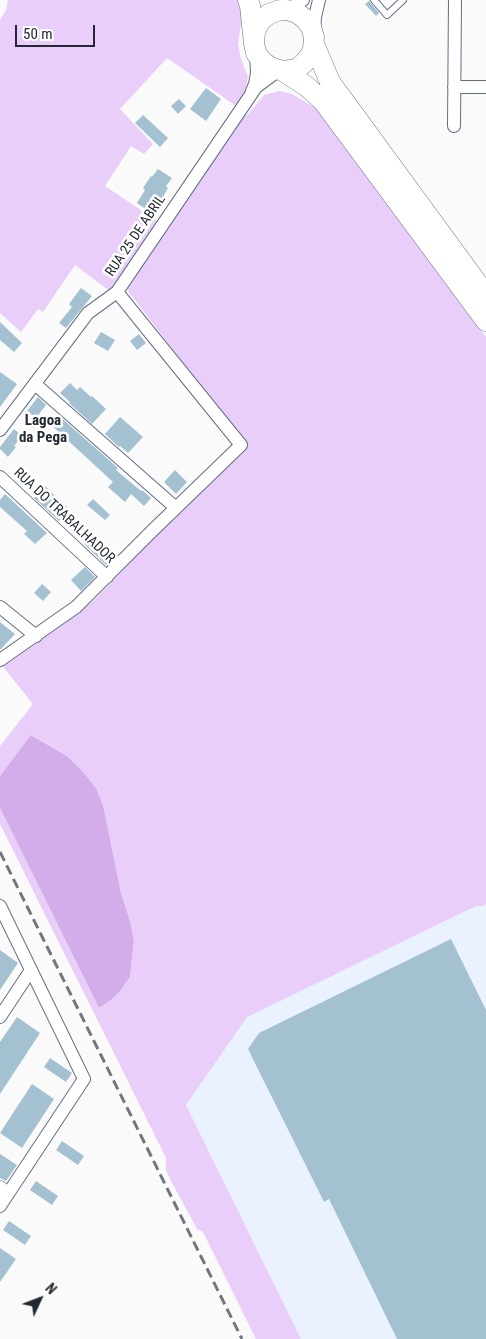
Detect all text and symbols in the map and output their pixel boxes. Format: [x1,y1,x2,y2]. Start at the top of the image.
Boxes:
scale bar [18,15,98,47]
text: 50 m [23,25,53,43]
street label: RUA 25 DE ABRIL [102,192,170,280]
district label: Lagoa da Pega [19,412,67,447]
street label: RUA DO TRABALHADOR [10,465,118,567]
north arrow [15,1274,65,1324]
text: N [42,1280,60,1297]

